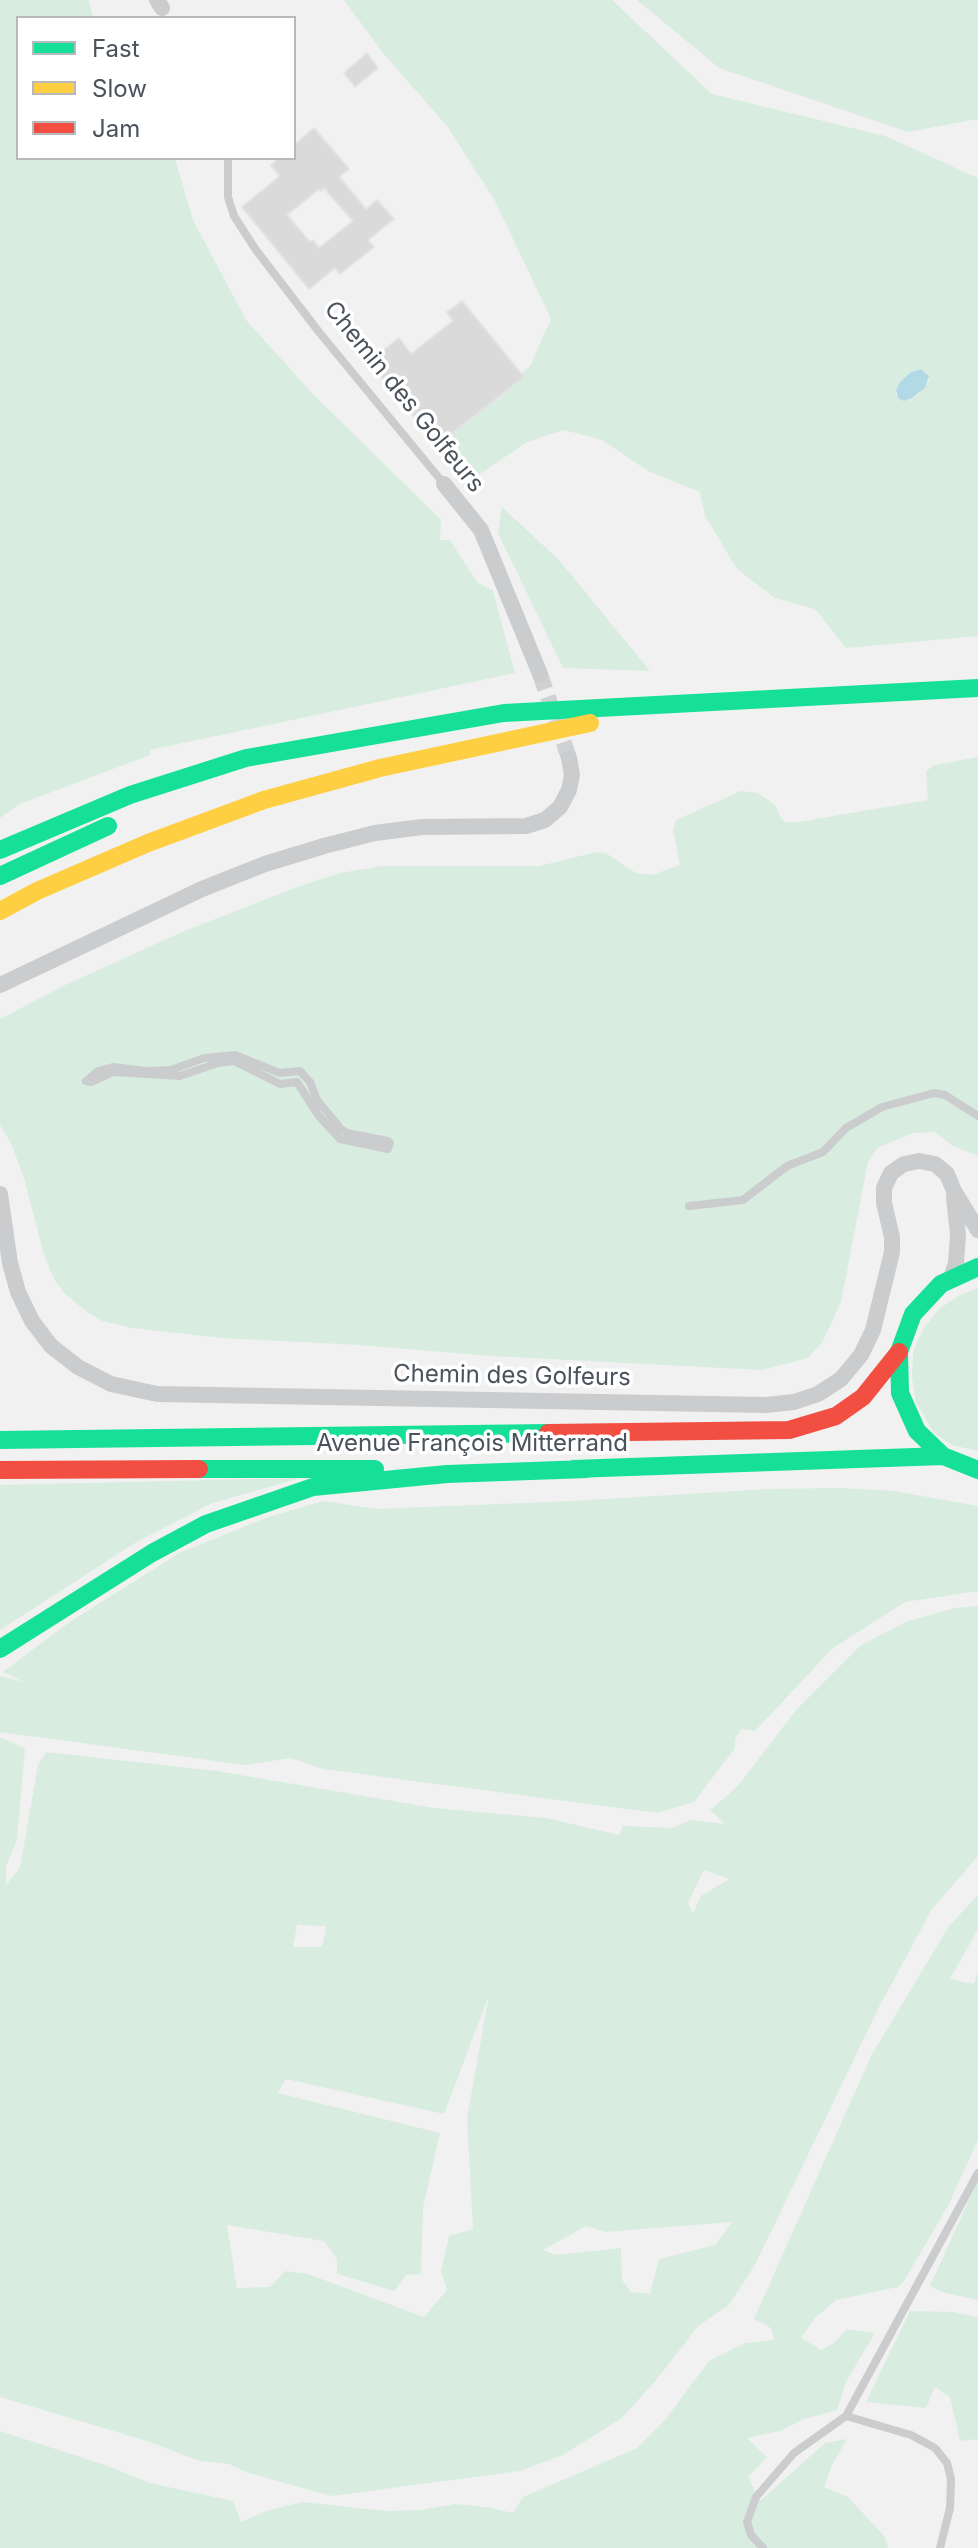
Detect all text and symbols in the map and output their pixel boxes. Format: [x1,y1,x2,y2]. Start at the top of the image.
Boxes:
legend [16,16,296,160]
text: Fast [92,34,140,63]
text: Slow [92,74,147,103]
text: Jam [92,114,140,143]
street label: Chemin des Golfeurs [318,296,490,498]
street label: Chemin des Golfeurs [393,1360,631,1392]
street label: Avenue François Mitterrand [316,1430,628,1458]

